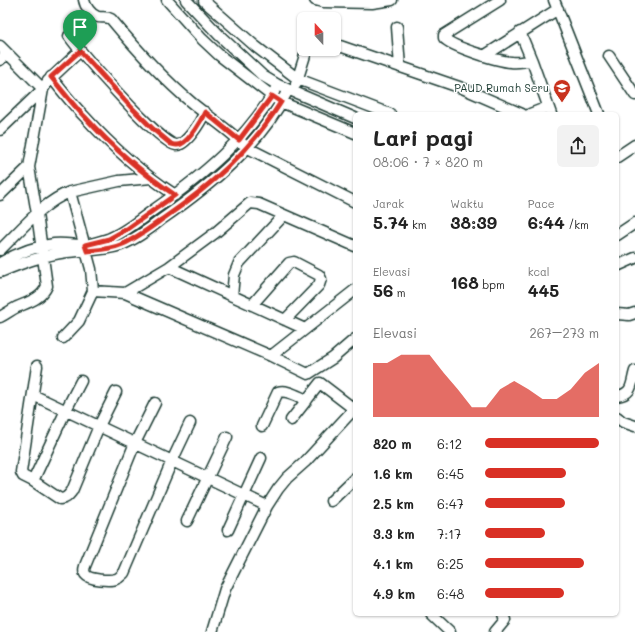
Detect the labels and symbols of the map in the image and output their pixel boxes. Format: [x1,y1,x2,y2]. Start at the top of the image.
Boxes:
pin [63,10,97,51]
north arrow [297,12,341,56]
school or university icon: PAUD Rumah Seru [552,78,572,103]
place label: PAUD Rumah Seru [454,80,549,95]

